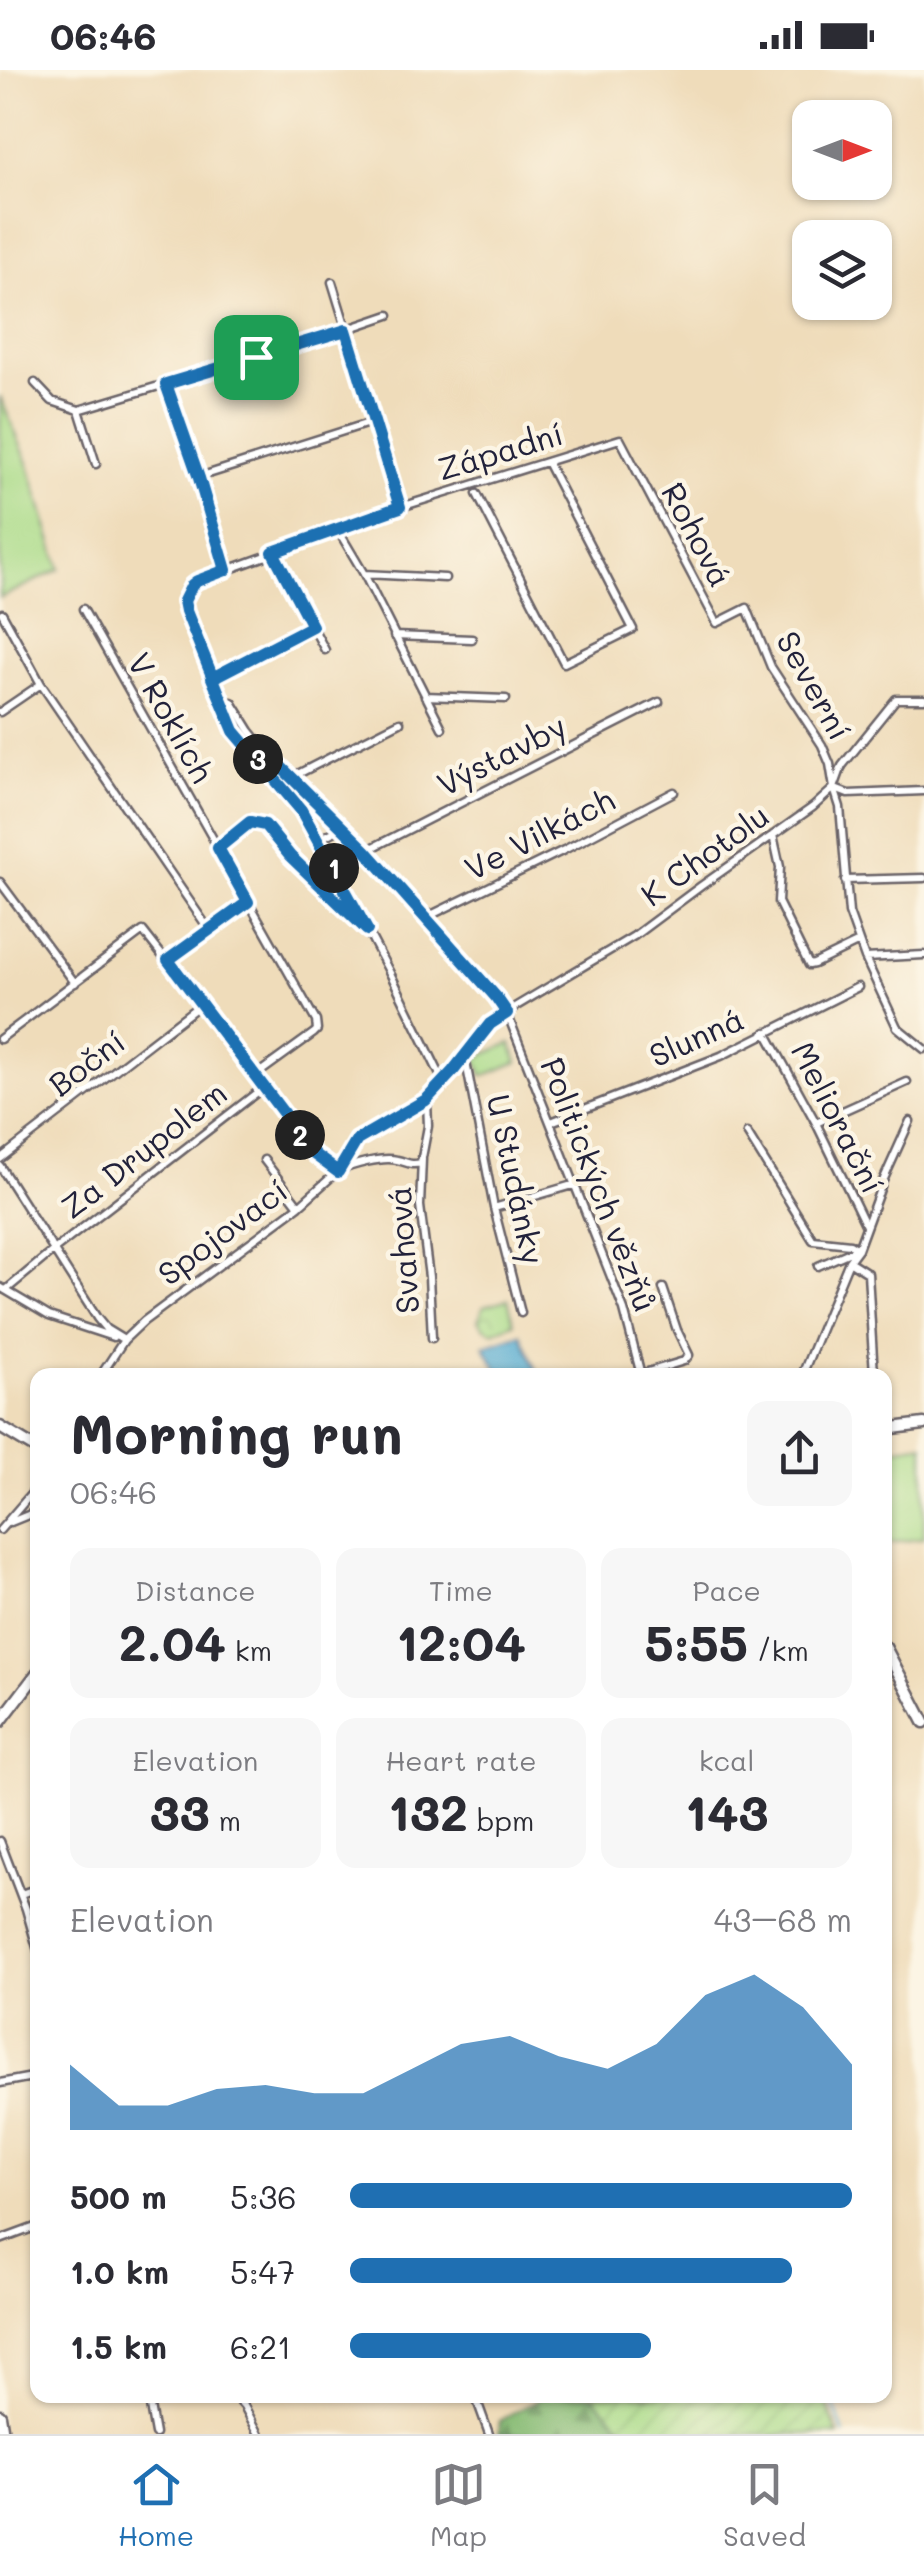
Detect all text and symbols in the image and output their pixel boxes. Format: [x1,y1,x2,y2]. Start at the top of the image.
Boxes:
text: 06:46 [50,10,157,60]
north arrow [792,100,892,200]
map controls [792,100,892,320]
button: layers [792,220,892,320]
pin [214,315,299,400]
icon: arrive [229,330,284,385]
street label: Západní [432,411,568,489]
street label: Rohová [653,475,743,593]
street label: Severní [768,623,862,747]
street label: V Roklích [119,645,225,789]
street label: Výstavby [429,704,573,805]
pin: 3 [233,734,283,784]
text: 3 [250,741,266,777]
street label: Ve Vilkách [457,777,621,889]
street label: K Chotolu [632,793,776,915]
pin: 1 [309,843,359,893]
text: 1 [328,850,340,886]
street label: Slunná [642,997,750,1075]
street label: Boční [39,1020,133,1104]
street label: Meliorační [783,1034,895,1200]
street label: Politických vězňů [531,1051,668,1317]
street label: Za Drupolem [52,1071,234,1227]
street label: U Studánky [478,1090,556,1268]
pin: 2 [275,1110,325,1160]
text: 2 [292,1117,308,1153]
street label: Spojovací [149,1168,295,1294]
street label: Svahová [377,1185,427,1315]
text: Morning run [70,1396,403,1468]
button: share [747,1401,852,1506]
text: 06:46 [70,1470,157,1512]
text: Distance [135,1572,256,1608]
text: Time [429,1572,493,1608]
text: Pace [692,1572,761,1608]
text: 2.04 [119,1608,226,1674]
text: 12:04 [396,1608,526,1674]
text: 5:55 [645,1608,748,1674]
text: km [226,1632,272,1668]
text: /km [748,1632,809,1668]
text: Elevation [132,1742,258,1778]
text: Heart rate [385,1742,537,1778]
text: kcal [699,1742,755,1778]
text: 33 [150,1778,210,1844]
text: 132 [388,1778,468,1844]
text: 143 [685,1778,769,1844]
text: m [210,1802,241,1838]
text: bpm [468,1802,534,1838]
text: Elevation [70,1898,214,1940]
text: 43–68 m [714,1898,852,1940]
text: 500 m [70,2175,167,2217]
text: 5:36 [230,2175,297,2217]
text: 1.0 km [70,2250,169,2292]
text: 5:47 [230,2250,295,2292]
text: 1.5 km [70,2325,167,2367]
text: 6:21 [230,2325,291,2367]
tab: Home [118,2457,194,2553]
tab: Map [430,2457,487,2553]
tab: Saved [723,2457,806,2553]

